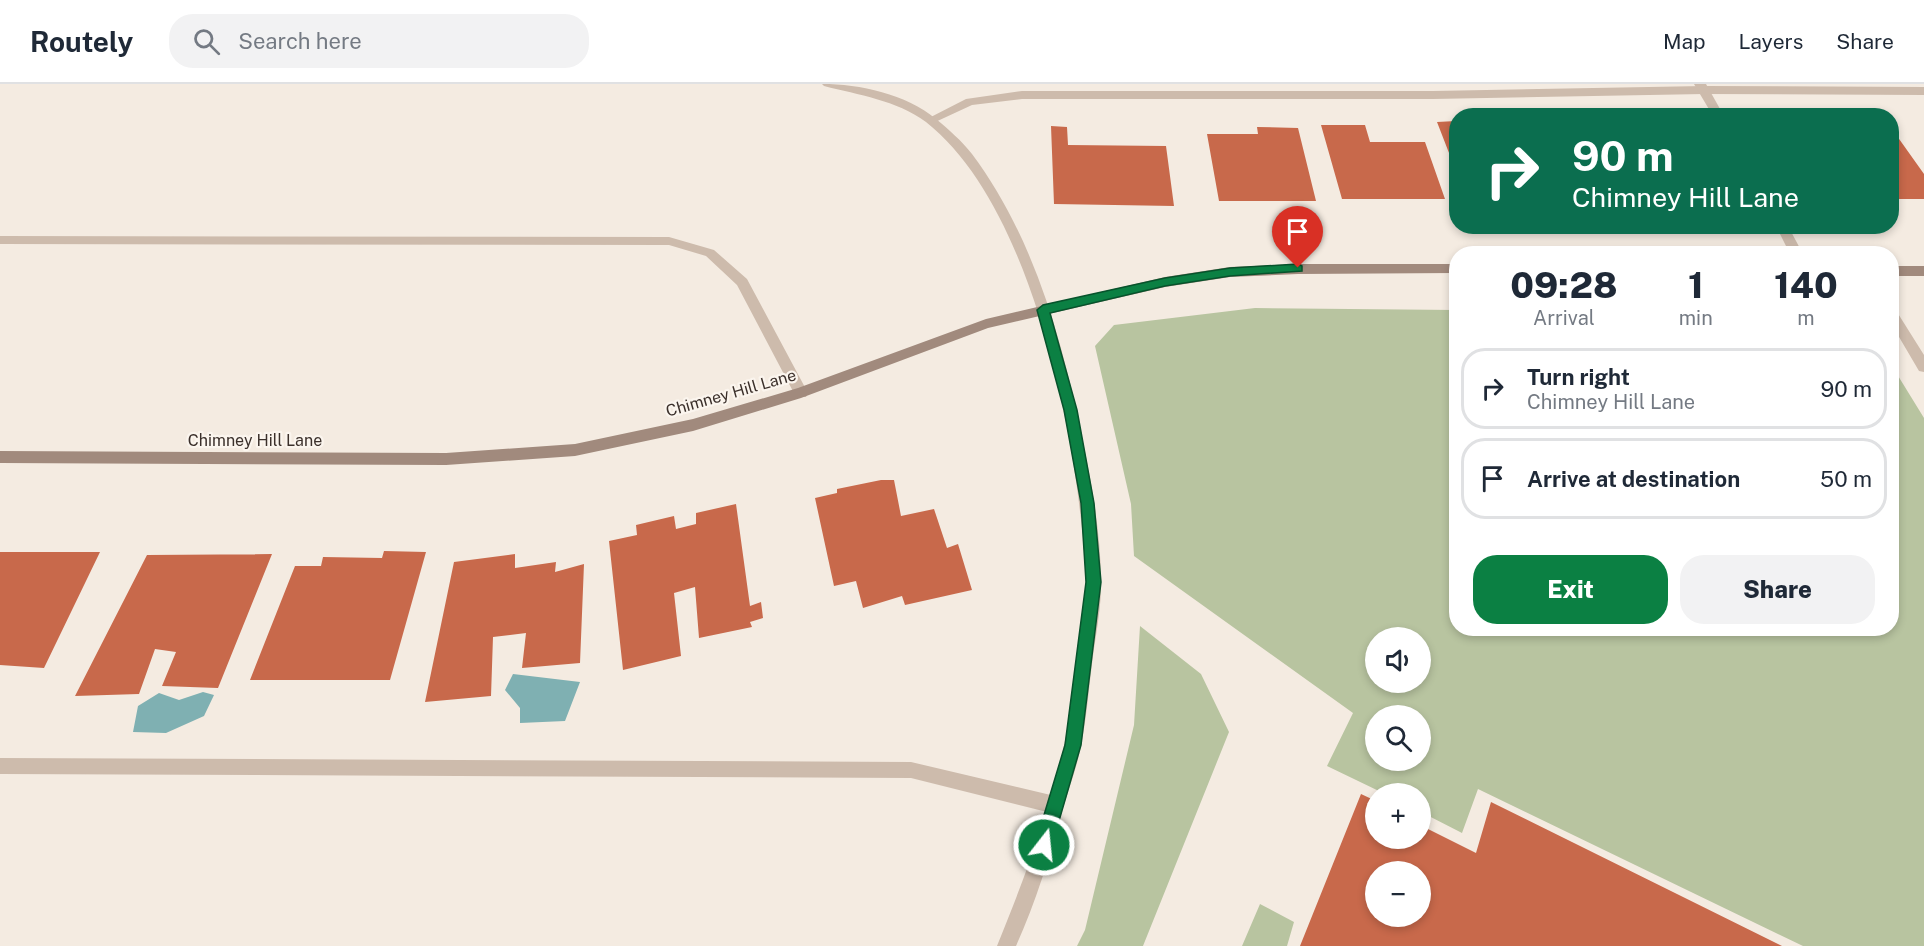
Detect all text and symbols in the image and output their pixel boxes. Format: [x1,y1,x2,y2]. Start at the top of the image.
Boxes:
search box [169,14,589,68]
text: Routely [30,25,133,58]
icon: search [190,25,223,58]
text: Search here [238,28,362,54]
text: Map [1663,29,1706,54]
text: Layers [1739,29,1803,54]
text: Share [1836,29,1894,54]
text: 90 m [1572,131,1674,180]
icon: right [1473,132,1551,210]
text: Chimney Hill Lane [1572,181,1799,213]
pin [1272,206,1323,268]
icon: arrive [1281,215,1314,248]
text: 09:28 [1510,264,1617,306]
text: 1 [1688,264,1704,306]
text: 140 [1774,264,1838,306]
text: Arrival [1533,306,1595,330]
text: min [1679,306,1713,330]
text: m [1797,306,1815,330]
text: Turn right [1527,364,1630,390]
street label: Chimney Hill Lane [664,365,798,421]
icon: right [1476,372,1509,405]
text: 90 m [1821,376,1872,402]
text: Chimney Hill Lane [1527,390,1695,414]
street label: Chimney Hill Lane [188,431,322,450]
icon: arrive [1476,462,1509,495]
text: Arrive at destination [1527,466,1740,492]
text: 50 m [1820,466,1872,492]
button: Exit [1473,555,1668,624]
button: Share [1680,555,1875,624]
map controls [1365,627,1431,927]
button: sound [1365,627,1431,693]
button: search [1365,705,1431,771]
button: + [1365,783,1431,849]
position arrow [1012,813,1076,877]
button: − [1365,861,1431,927]

